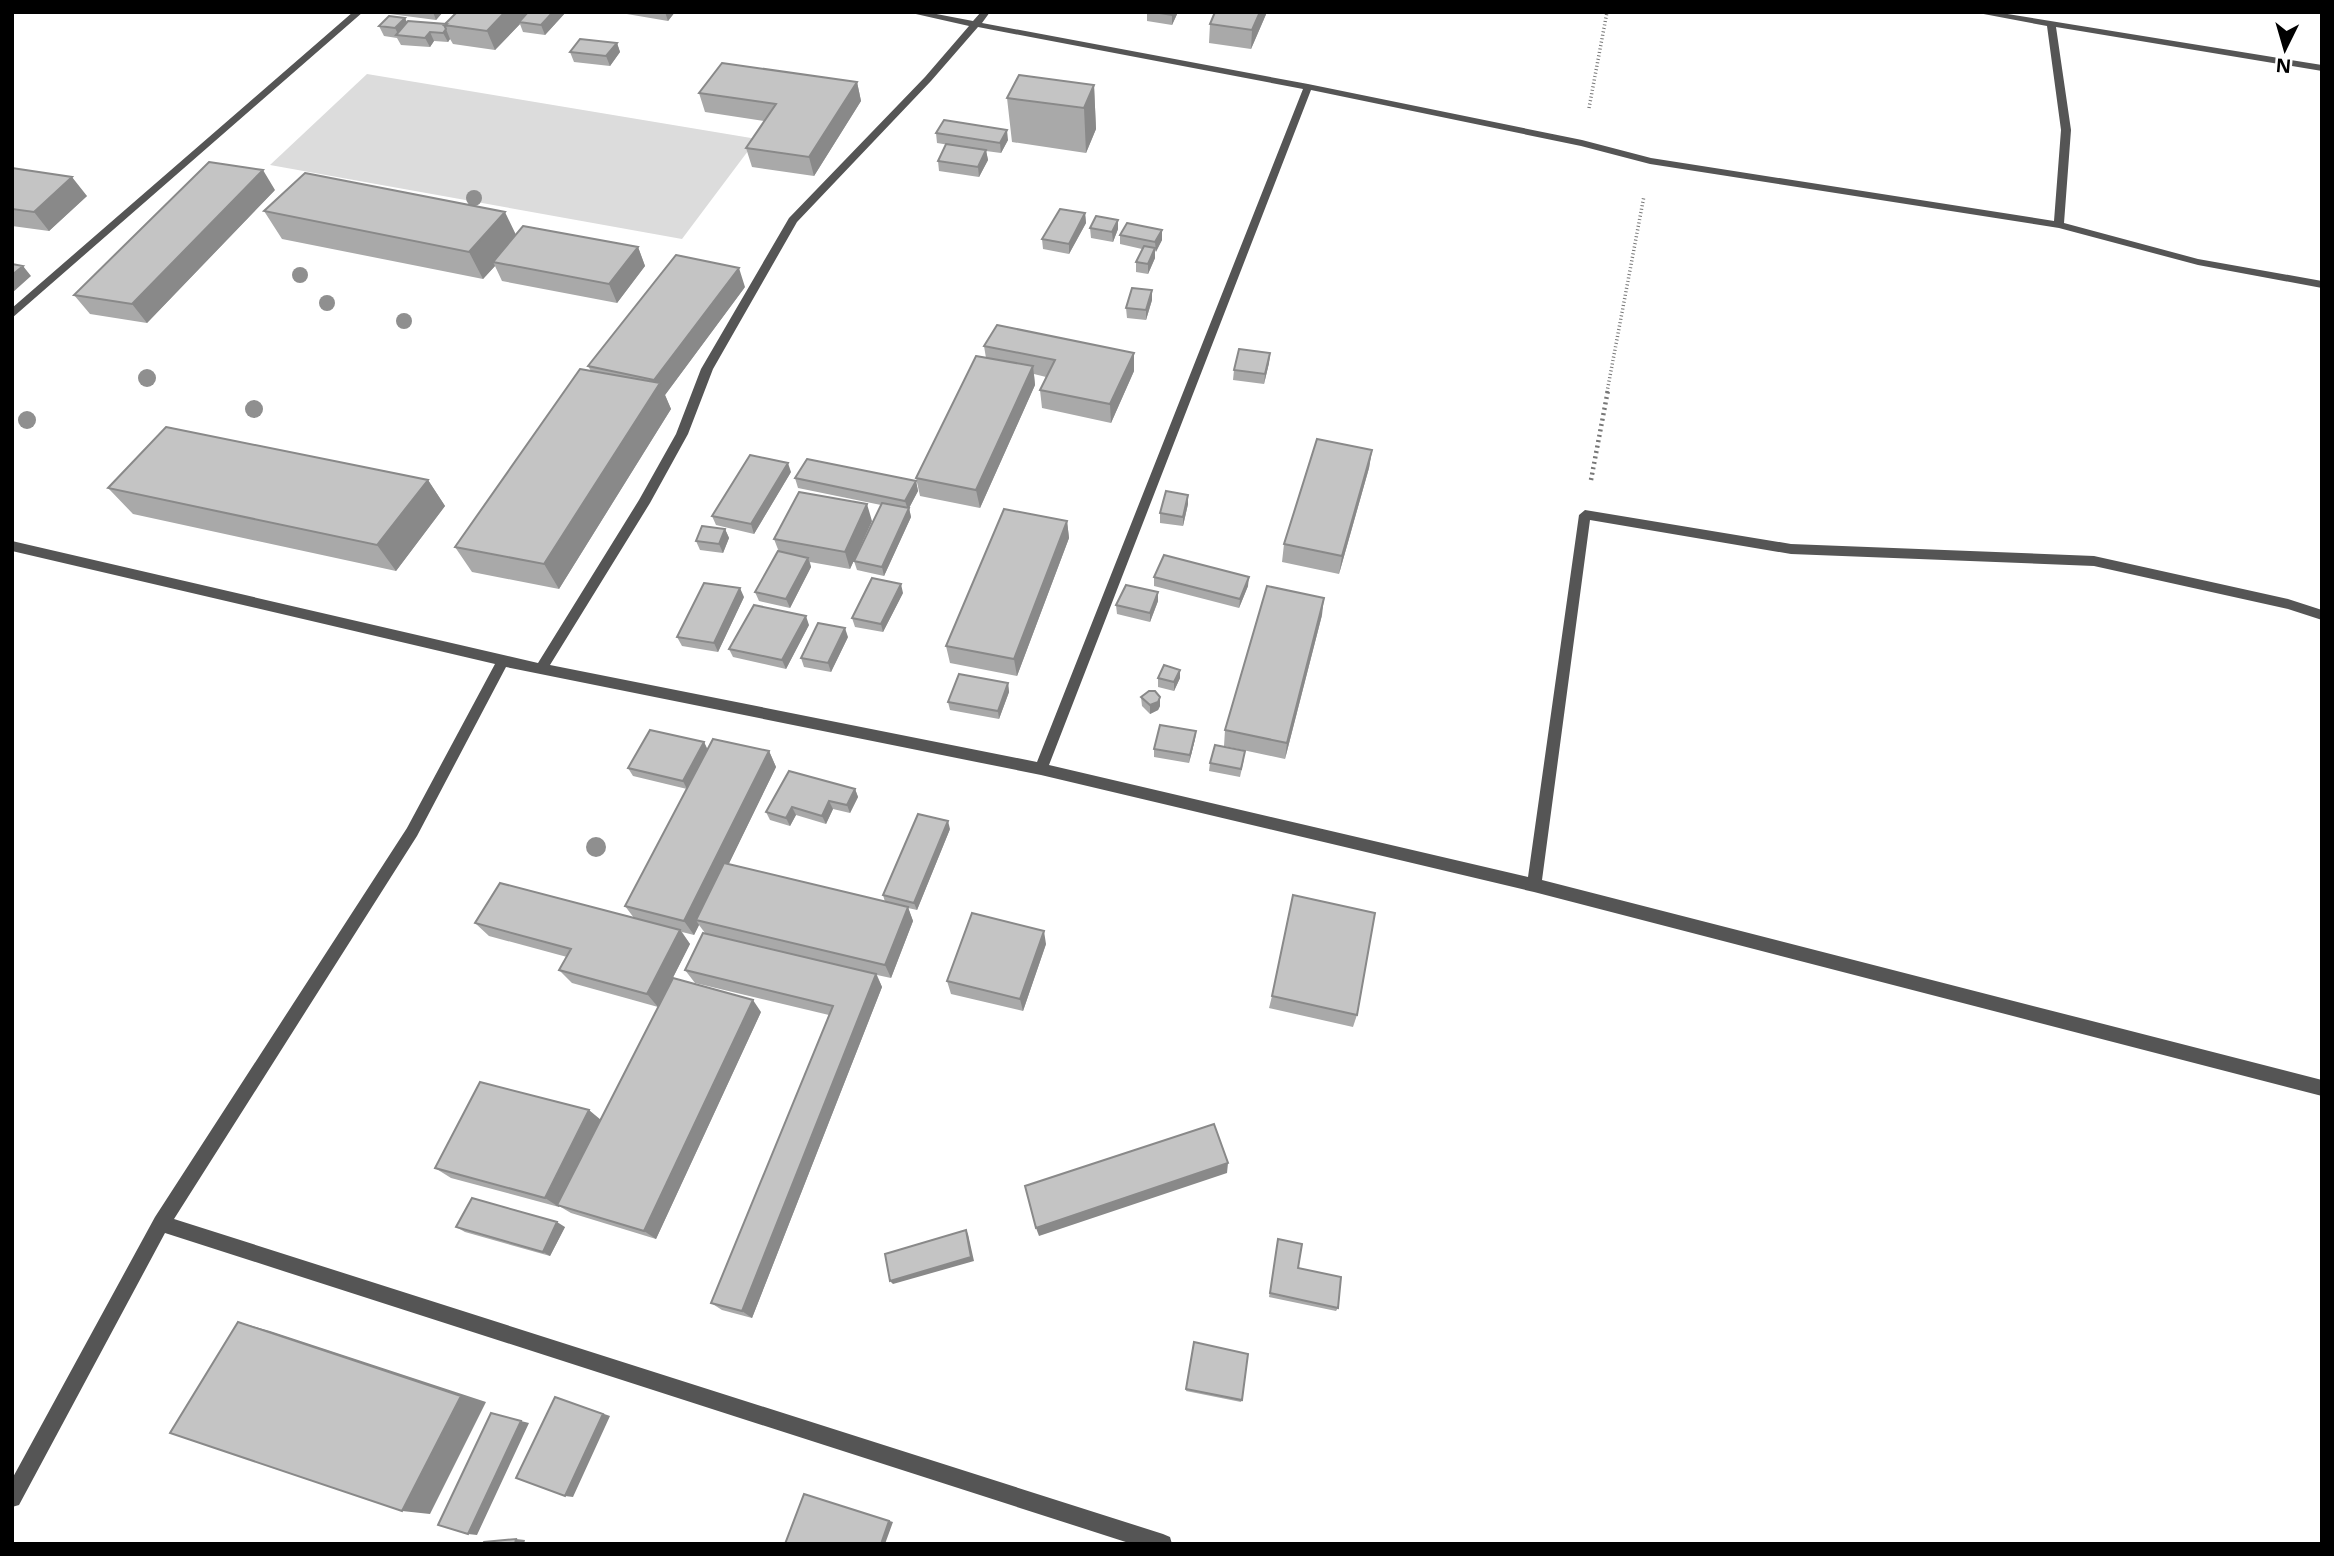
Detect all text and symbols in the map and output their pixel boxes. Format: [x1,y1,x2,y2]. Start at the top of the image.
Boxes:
north arrow [2250,14,2320,84]
text: N [2275,52,2292,80]

